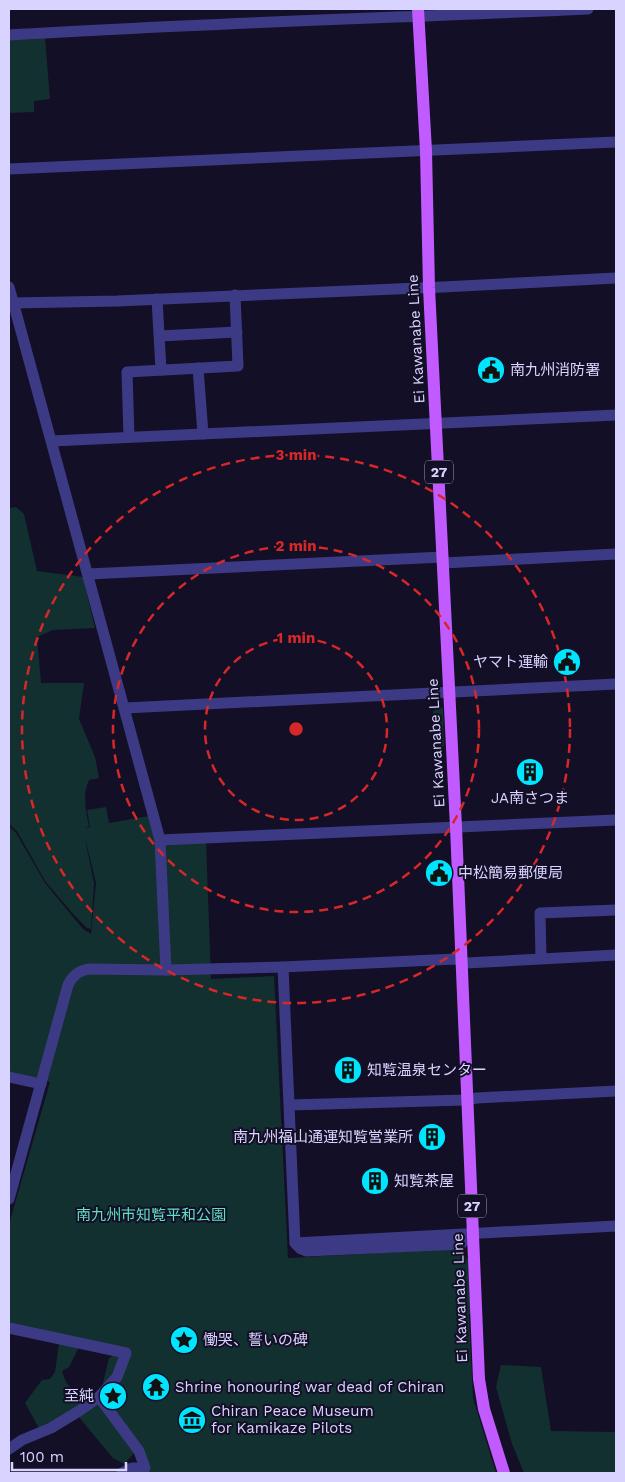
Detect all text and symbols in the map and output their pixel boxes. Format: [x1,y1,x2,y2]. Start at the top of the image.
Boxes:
street label: Ei Kawanabe Line [404,274,428,404]
public building icon: 南九州消防署 [476,355,506,385]
place label: 南九州消防署 [510,361,600,379]
text: 3 min [276,446,316,464]
road number: 27 [425,461,453,484]
text: 2 min [275,537,317,555]
text: 1 min [277,629,315,647]
public building icon: ヤマト運輸 [552,647,582,677]
place label: ヤマト運輸 [473,653,548,671]
street label: Ei Kawanabe Line [424,678,448,808]
centre of rings [287,720,305,738]
building icon: JA南さつま [515,757,545,787]
place label: JA南さつま [491,789,569,807]
public building icon: 中松簡易郵便局 [424,858,454,888]
place label: 中松簡易郵便局 [458,864,563,882]
building icon: 知覧温泉センター [333,1055,363,1085]
place label: 知覧温泉センター [367,1061,487,1079]
building icon: 南九州福山通運知覧営業所 [417,1122,447,1152]
place label: 南九州福山通運知覧営業所 [233,1128,413,1146]
building icon: 知覧茶屋 [360,1166,390,1196]
place label: 知覧茶屋 [394,1172,454,1190]
road number: 27 [458,1194,486,1218]
park label: 南九州市知覧平和公園 [76,1206,226,1224]
street label: Ei Kawanabe Line [449,1233,471,1363]
place icon: 慟哭、誓いの碑 [169,1325,199,1355]
place label: 慟哭、誓いの碑 [203,1331,308,1349]
temple icon: Shrine honouring war dead of Chiran [141,1372,171,1402]
place label: Shrine honouring war dead of Chiran [175,1378,444,1396]
place icon: 至純 [98,1381,128,1411]
place label: 至純 [64,1387,94,1405]
place label: Chiran Peace Museum for Kamikaze Pilots [211,1402,374,1437]
museum icon: Chiran Peace Museum for Kamikaze Pilots [177,1405,207,1435]
scale bar [12,1440,126,1472]
text: 100 m [20,1448,64,1466]

